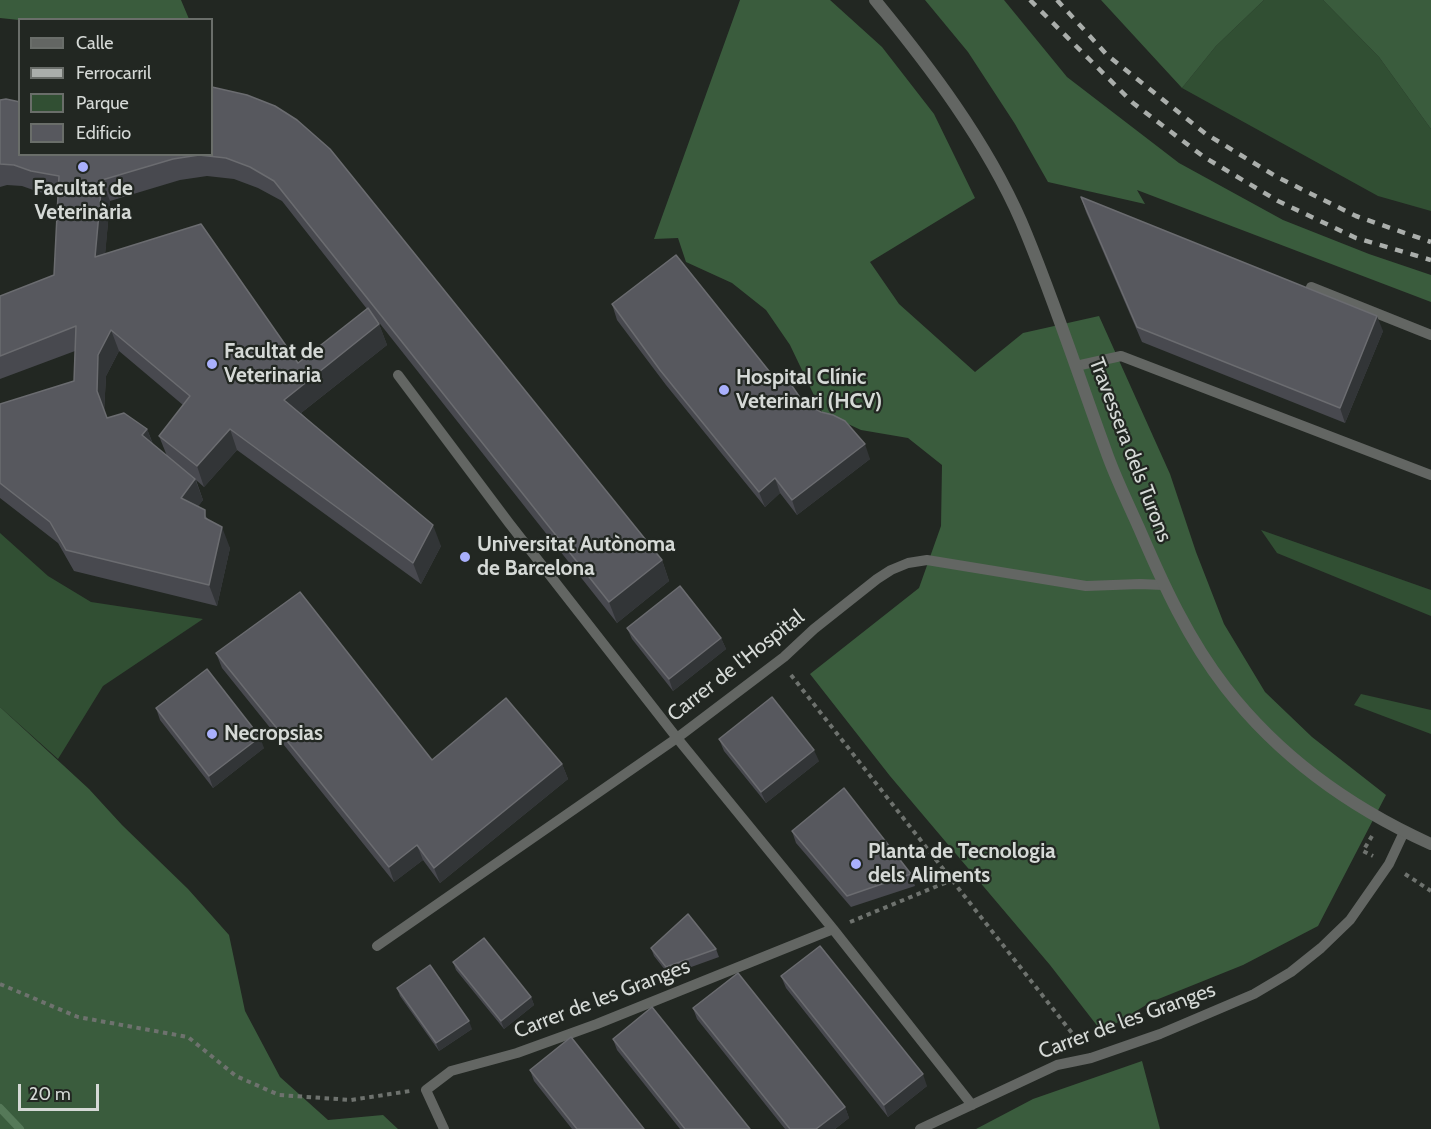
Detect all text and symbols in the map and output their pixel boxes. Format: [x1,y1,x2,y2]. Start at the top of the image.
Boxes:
legend [18,18,213,156]
text: Calle [76,32,113,54]
text: Ferrocarril [76,62,151,84]
text: Parque [76,92,129,114]
text: Edificio [76,122,131,144]
marker: Facultat de Veterinària [76,160,90,174]
place label: Facultat de Veterinària [33,176,133,226]
place label: Facultat de Veterinaria [224,339,323,389]
street label: Travessera dels Turons [1083,354,1177,546]
marker: Facultat de Veterinaria [205,357,219,371]
place label: Hospital Clínic Veterinari (HCV) [736,365,882,415]
marker: Hospital Clínic Veterinari (HCV) [717,383,731,397]
place label: Universitat Autònoma de Barcelona [477,532,676,582]
marker: Universitat Autònoma de Barcelona [458,550,472,564]
street label: Carrer de l'Hospital [663,605,809,727]
place label: Necropsias [224,721,323,747]
marker: Necropsias [205,727,219,741]
place label: Planta de Tecnologia dels Aliments [868,839,1056,889]
marker: Planta de Tecnologia dels Aliments [849,857,863,871]
street label: Carrer de les Granges [510,954,694,1044]
street label: Carrer de les Granges [1035,977,1219,1065]
scale bar [21,1072,102,1110]
text: 20 m [29,1083,71,1105]

